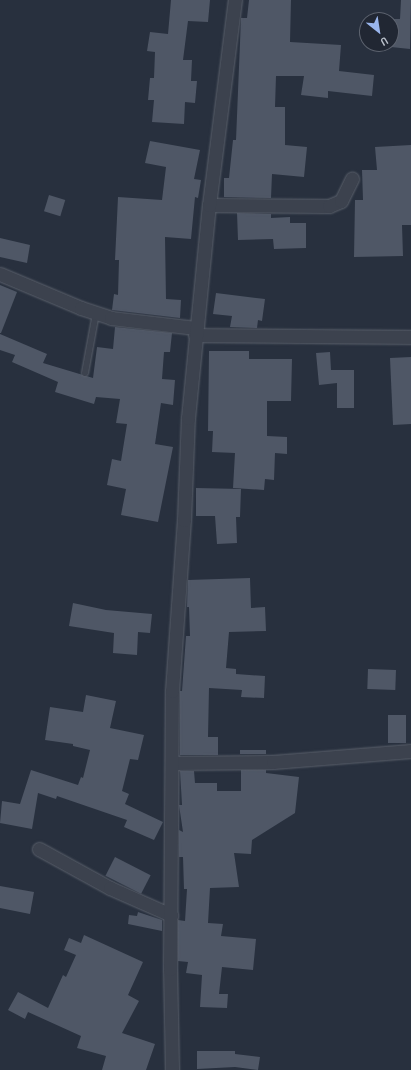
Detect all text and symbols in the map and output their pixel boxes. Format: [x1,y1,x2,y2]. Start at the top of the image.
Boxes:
north arrow [359,12,399,52]
text: U [378,34,391,49]

